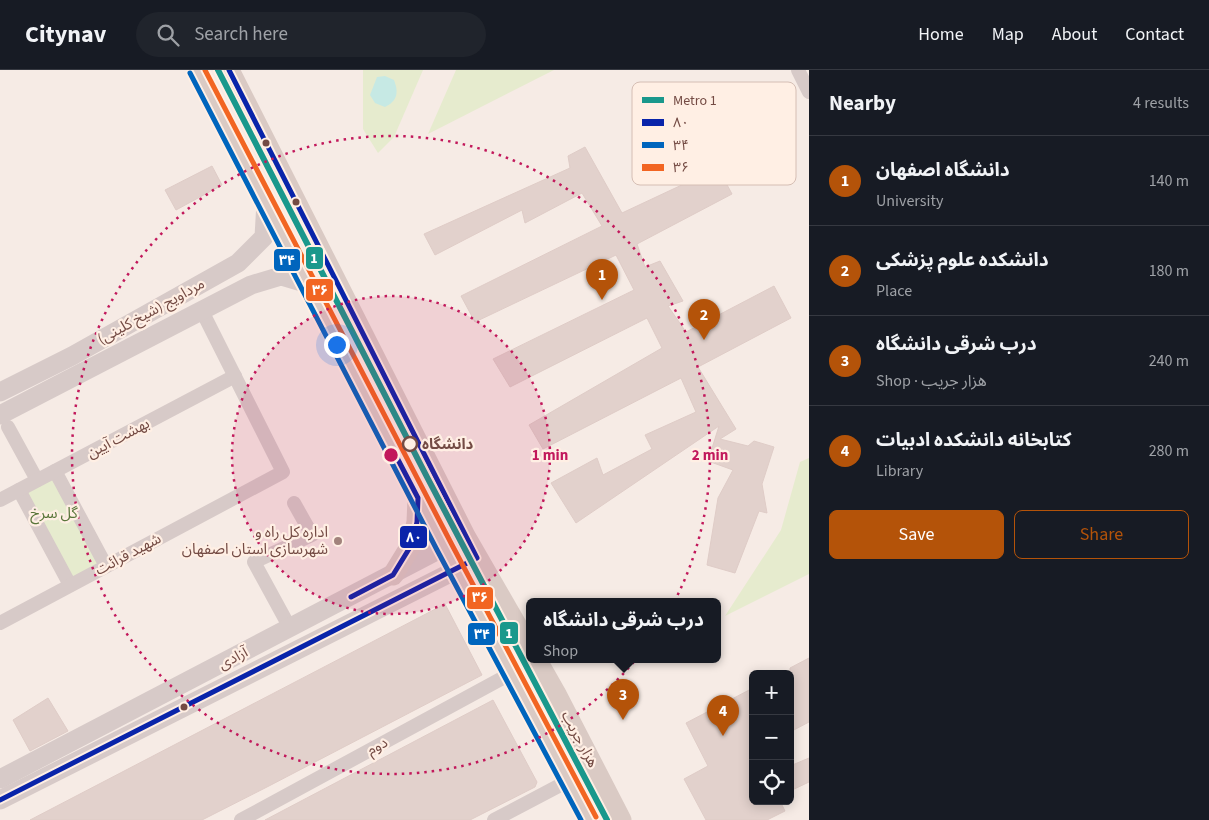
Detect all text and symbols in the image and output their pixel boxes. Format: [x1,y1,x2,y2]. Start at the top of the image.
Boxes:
search box [136,12,486,57]
text: Citynav [25,17,106,52]
icon: search [154,21,182,49]
text: Search here [194,21,288,48]
text: Home [918,22,964,47]
text: Map [992,22,1024,47]
text: About [1052,22,1097,47]
text: Contact [1125,22,1184,47]
legend [632,82,796,185]
text: Nearby [829,88,896,118]
text: Metro 1 [673,91,717,111]
text: 4 results [1133,92,1189,114]
text: ۸۰ [673,113,689,133]
text: ۳۴ [673,136,689,156]
unlabelled marker [261,138,271,148]
text: دانشگاه اصفهان [876,157,1010,184]
text: ۳۶ [673,158,689,178]
text: 1 [841,170,849,192]
text: 140 m [1149,170,1189,192]
text: University [876,190,943,212]
unlabelled marker [291,197,301,207]
line badge: 1 [305,246,324,270]
text: دانشکده علوم پزشکی [876,247,1049,274]
line badge: ۳۴ [273,248,301,272]
text: 1 [310,249,318,269]
text: ۳۴ [279,251,295,271]
pin: 1 [586,259,618,300]
text: 2 [841,260,849,282]
text: 180 m [1149,260,1189,282]
street label: مرداویج (شیخ کلینی) [94,273,209,351]
line badge: ۳۶ [305,278,334,302]
text: Place [876,280,912,302]
text: ۳۶ [312,281,328,301]
pin: 2 [688,299,720,340]
text: درب شرقی دانشگاه [876,331,1037,358]
your location [324,332,350,358]
text: 3 [841,350,849,372]
text: 240 m [1149,350,1189,372]
text: Shop · هزار جریب [876,370,987,392]
street label: بهشت آیین [83,413,153,464]
text: کتابخانه دانشکده ادبيات [876,427,1071,454]
place label: دانشگاه [422,434,474,455]
marker: دانشگاه [402,436,418,452]
text: 4 [841,440,849,462]
text: 280 m [1149,440,1189,462]
text: 1 min [532,445,568,466]
text: 2 min [692,445,728,466]
centre of rings [382,446,400,464]
text: Library [876,460,923,482]
park label: گل سرخ [30,503,79,525]
button: Save [829,510,1004,559]
button: Share [1014,510,1189,559]
place label: اداره کل راه و شهرسازی استان اصفهان [182,522,328,560]
line badge: ۸۰ [399,525,428,549]
street label: شهید قرائت [91,528,165,581]
text: ۸۰ [406,528,422,548]
marker: اداره کل راه و شهرسازی استان اصفهان [332,535,344,547]
line badge: ۳۶ [466,586,494,610]
text: ۳۶ [472,588,488,608]
popup [526,598,721,663]
text: درب شرقی دانشگاه [543,607,704,634]
line badge: 1 [499,621,519,645]
line badge: ۳۴ [467,622,496,646]
text: 1 [505,624,513,644]
text: ۳۴ [474,625,490,645]
text: Shop [543,640,578,662]
street label: آزادی [215,642,252,675]
map controls [749,670,794,805]
button: + [749,670,794,715]
pin: 3 [607,679,639,720]
pin: 4 [707,695,739,736]
unlabelled marker [179,702,189,712]
street label: هزار جریب [556,707,603,771]
button: − [749,715,794,760]
street label: دوم [363,732,392,761]
button: locate [749,760,794,805]

